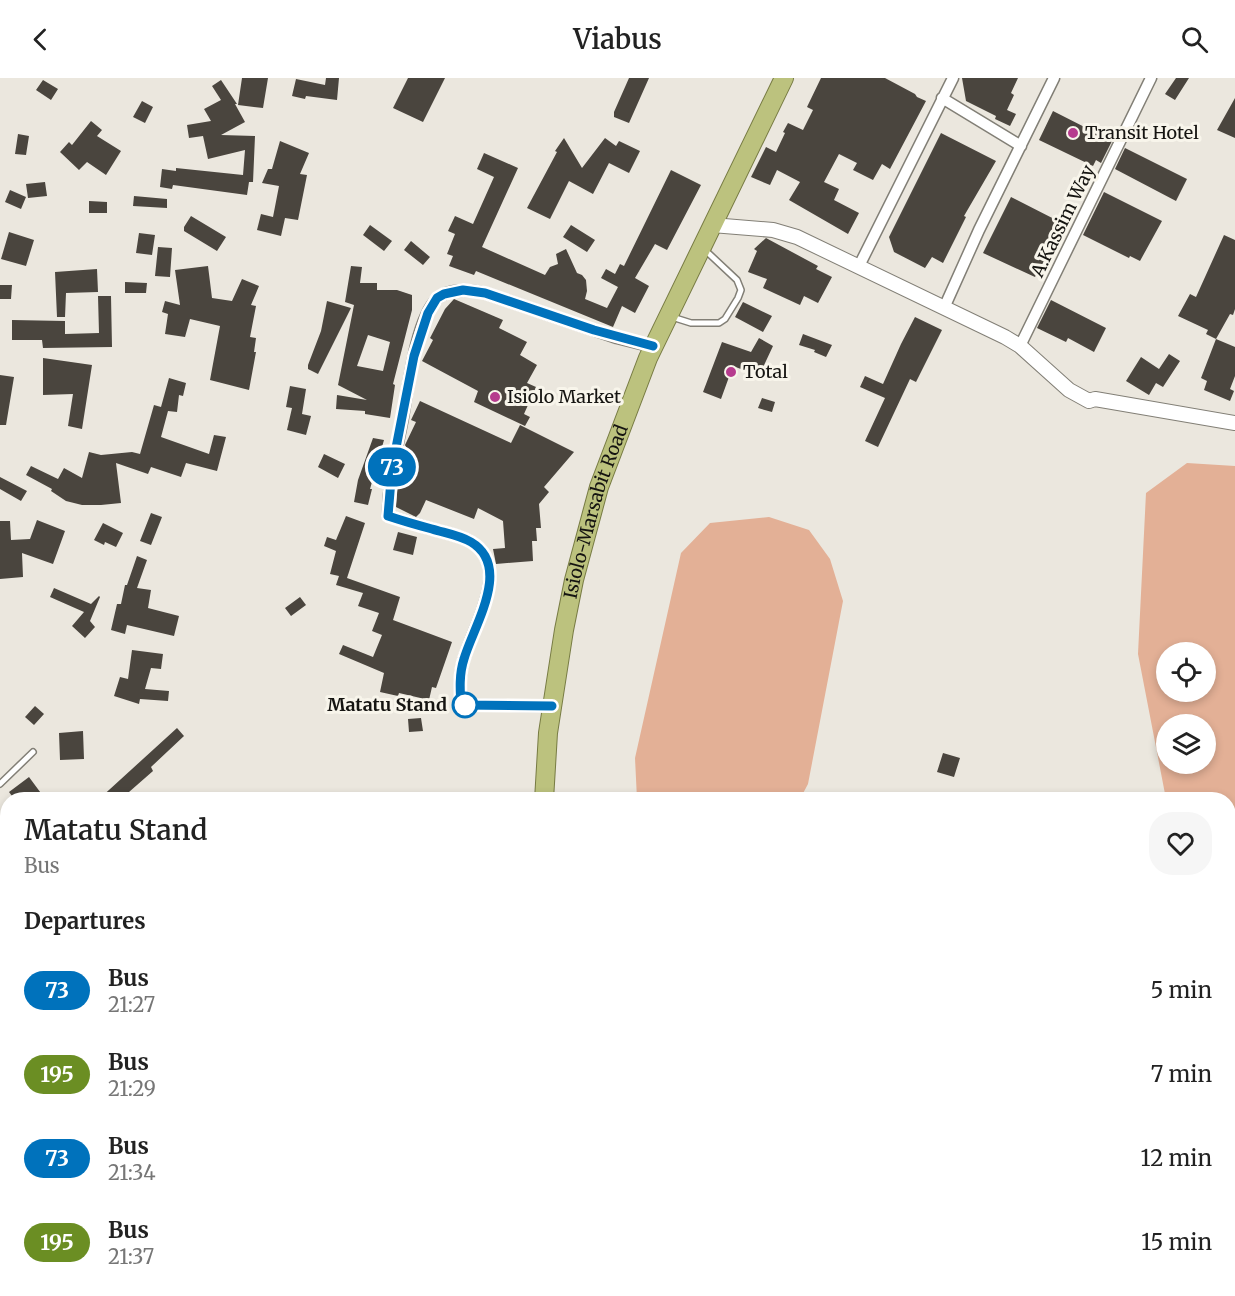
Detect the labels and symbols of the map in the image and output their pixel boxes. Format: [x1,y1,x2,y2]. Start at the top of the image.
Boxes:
place label: Transit Hotel [1085,121,1199,144]
marker: Transit Hotel [1066,126,1080,140]
street label: A.Kassim Way [1025,161,1100,281]
place label: Total [743,360,788,383]
marker: Total [724,365,738,379]
place label: Isiolo Market [507,385,621,408]
marker: Isiolo Market [488,390,502,404]
street label: Isiolo-Marsabit Road [559,421,633,601]
line badge: 73 [365,448,419,486]
marker: Matatu Stand [452,692,478,718]
place label: Matatu Stand [327,693,447,716]

